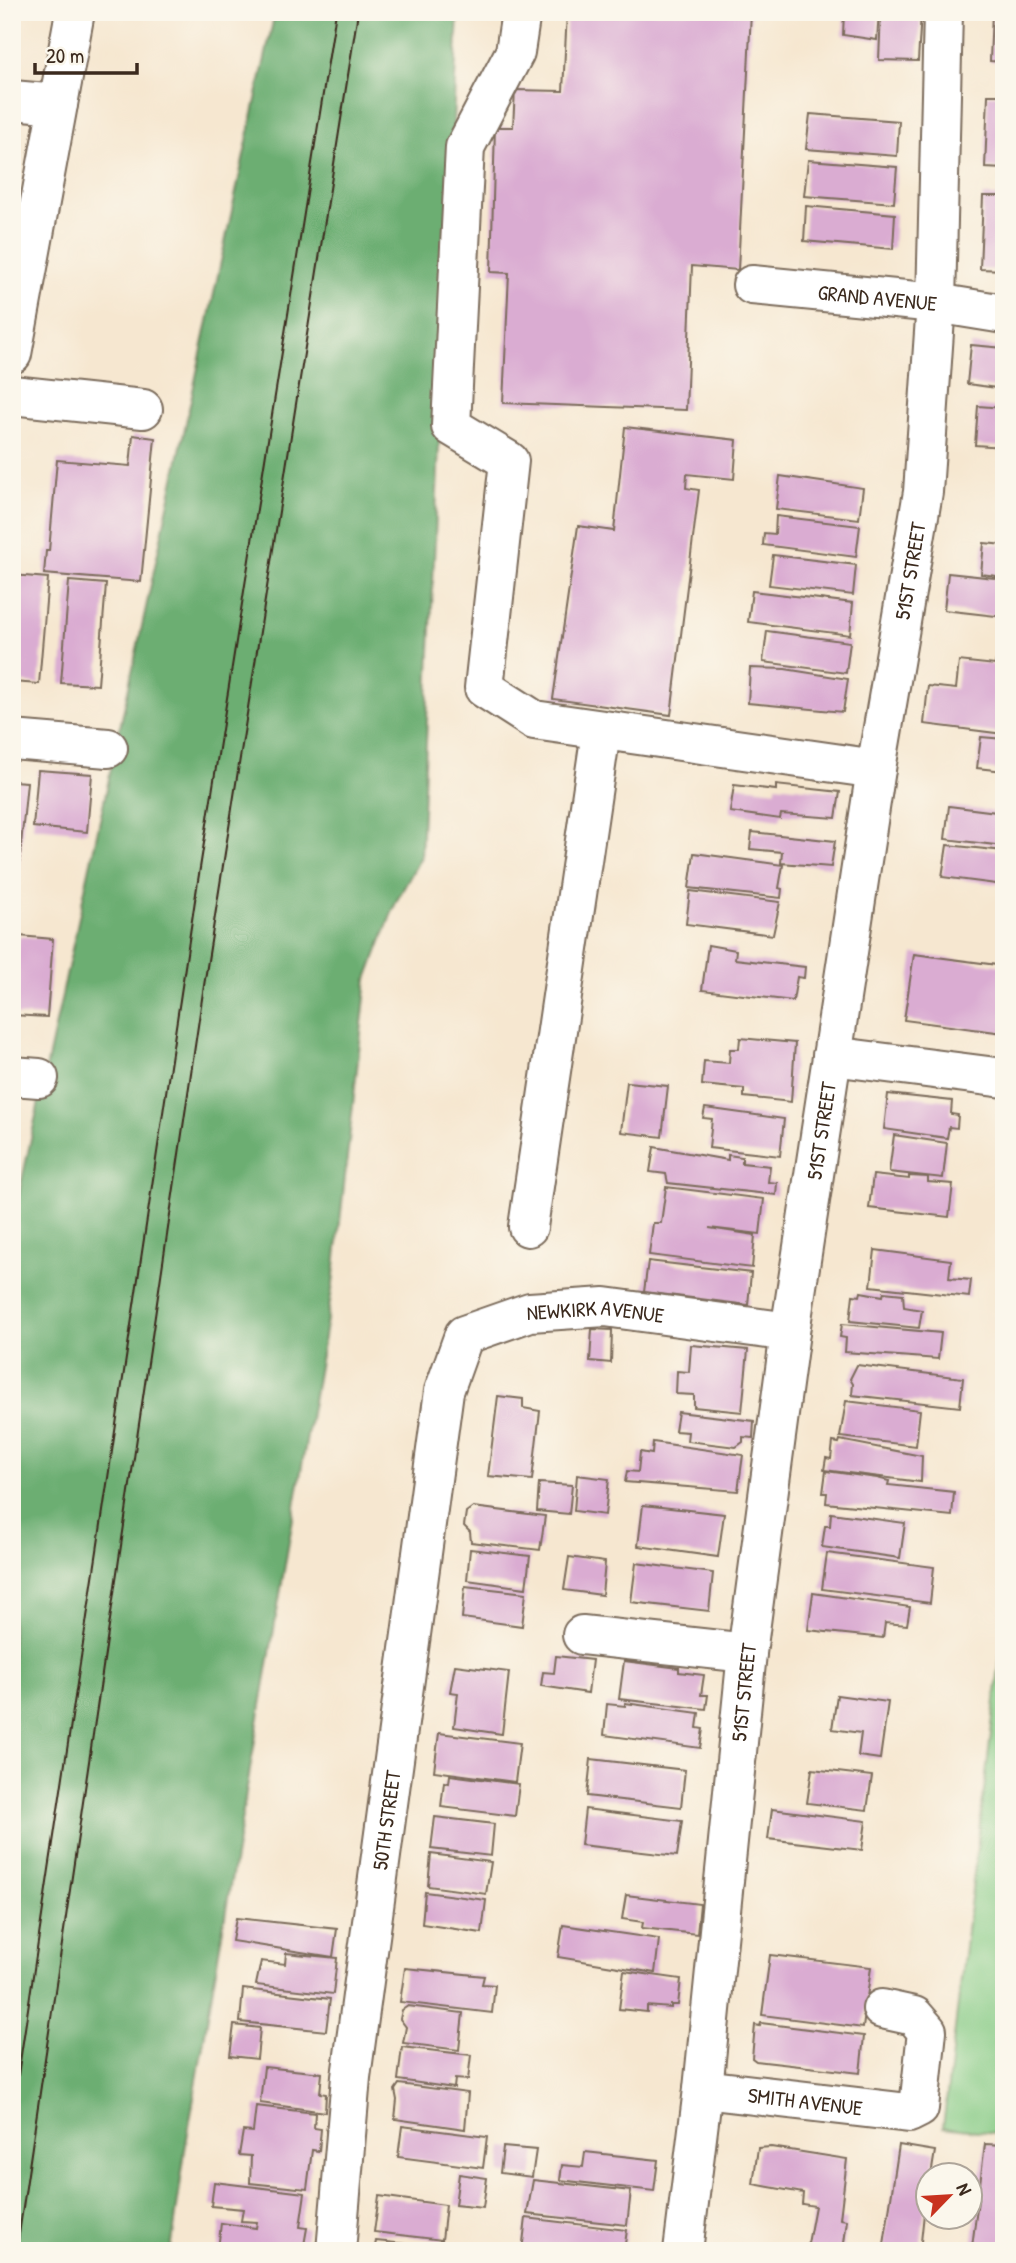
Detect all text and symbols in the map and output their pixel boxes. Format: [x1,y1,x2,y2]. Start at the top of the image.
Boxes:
scale bar [35,32,136,76]
text: 20 m [46,41,84,70]
street label: GRAND AVENUE [817,277,938,318]
street label: 51ST STREET [887,519,932,622]
street label: 51ST STREET [799,1079,843,1181]
street label: NEWKIRK AVENUE [526,1292,666,1329]
street label: 51ST STREET [724,1640,763,1743]
street label: 50TH STREET [365,1767,407,1872]
street label: SMITH AVENUE [747,2080,864,2122]
north arrow [914,2162,984,2232]
text: N [950,2179,978,2199]

